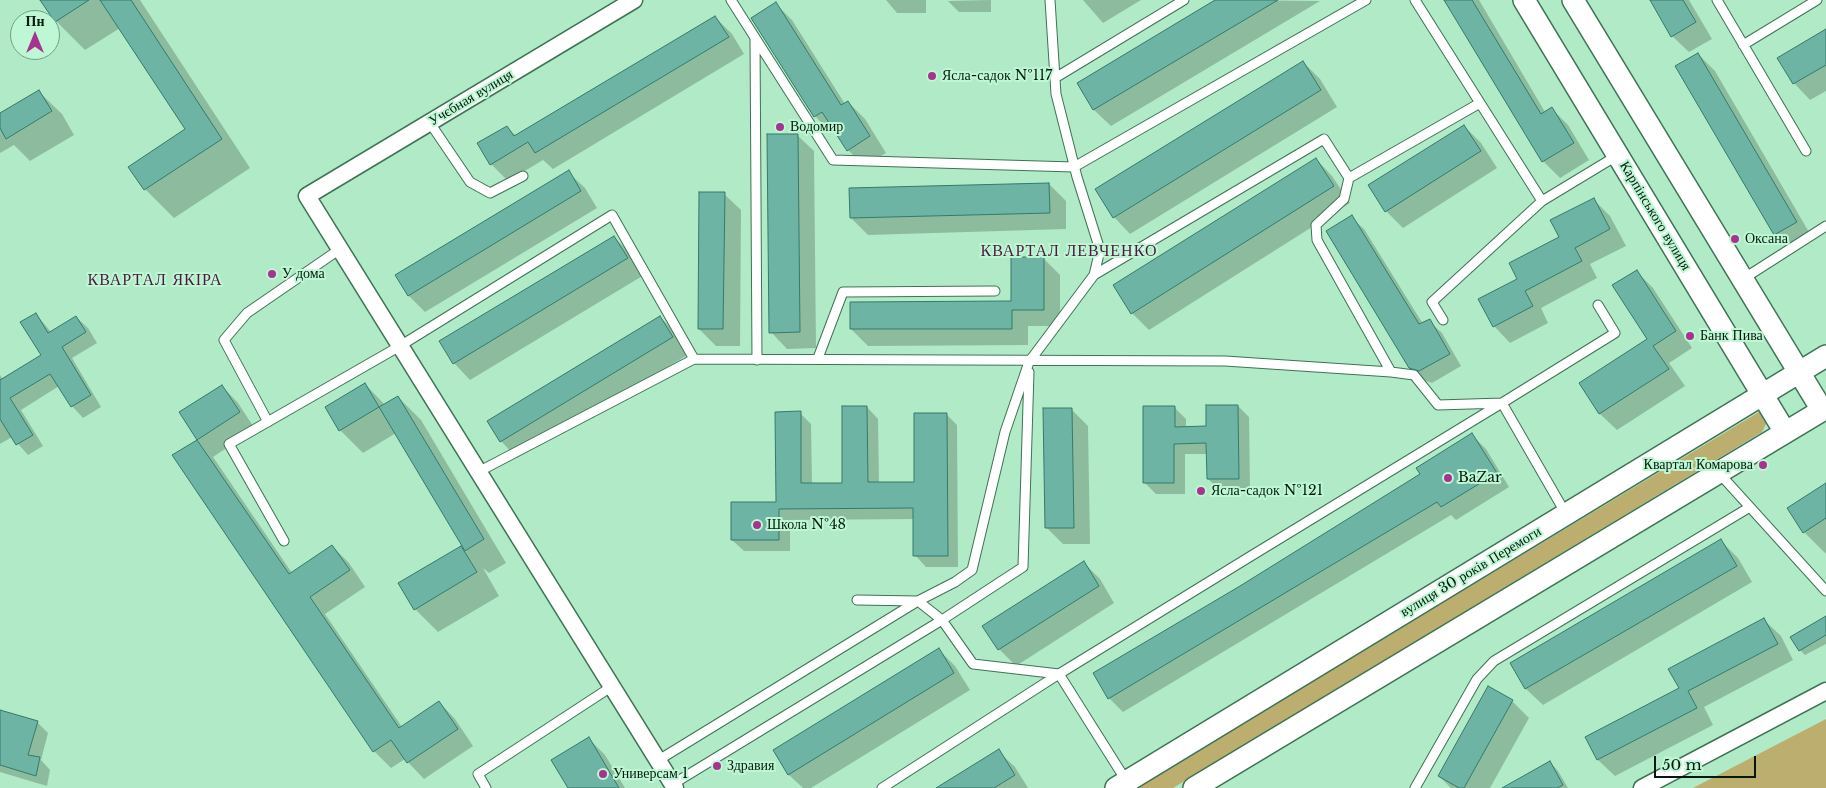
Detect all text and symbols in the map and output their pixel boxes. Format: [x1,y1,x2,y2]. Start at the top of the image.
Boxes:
north arrow [10,10,60,60]
text: Пн [26,12,44,30]
street label: Учєбная вулиця [426,66,516,130]
place label: Ясла-садок №117 [942,68,1052,84]
marker: Ясла-садок №117 [926,70,938,82]
place label: Водомир [790,119,843,135]
marker: Водомир [774,121,786,133]
street label: Карпінського вулиця [1616,158,1694,274]
place label: Оксана [1745,231,1788,247]
marker: Оксана [1729,233,1741,245]
district label: КВАРТАЛ ЛЕВЧЕНКО [978,241,1160,261]
place label: У дома [282,266,325,282]
marker: У дома [266,268,278,280]
district label: КВАРТАЛ ЯКІРА [86,270,224,290]
place label: Банк Пива [1700,328,1763,344]
marker: Банк Пива [1684,330,1696,342]
place label: Квартал Комарова [1644,457,1753,473]
marker: Квартал Комарова [1757,459,1769,471]
place label: BaZar [1458,470,1502,486]
marker: BaZar [1442,472,1454,484]
place label: Ясла-садок №121 [1211,483,1323,499]
marker: Ясла-садок №121 [1195,485,1207,497]
place label: Школа №48 [767,517,846,533]
marker: Школа №48 [751,519,763,531]
street label: вулиця 30 років Перемоги [1397,523,1545,621]
scale bar [1656,746,1758,778]
text: 50 m [1662,755,1702,774]
place label: Здравия [727,758,775,774]
marker: Здравия [711,760,723,772]
place label: Универсам 1 [613,766,688,782]
marker: Универсам 1 [597,768,609,780]

